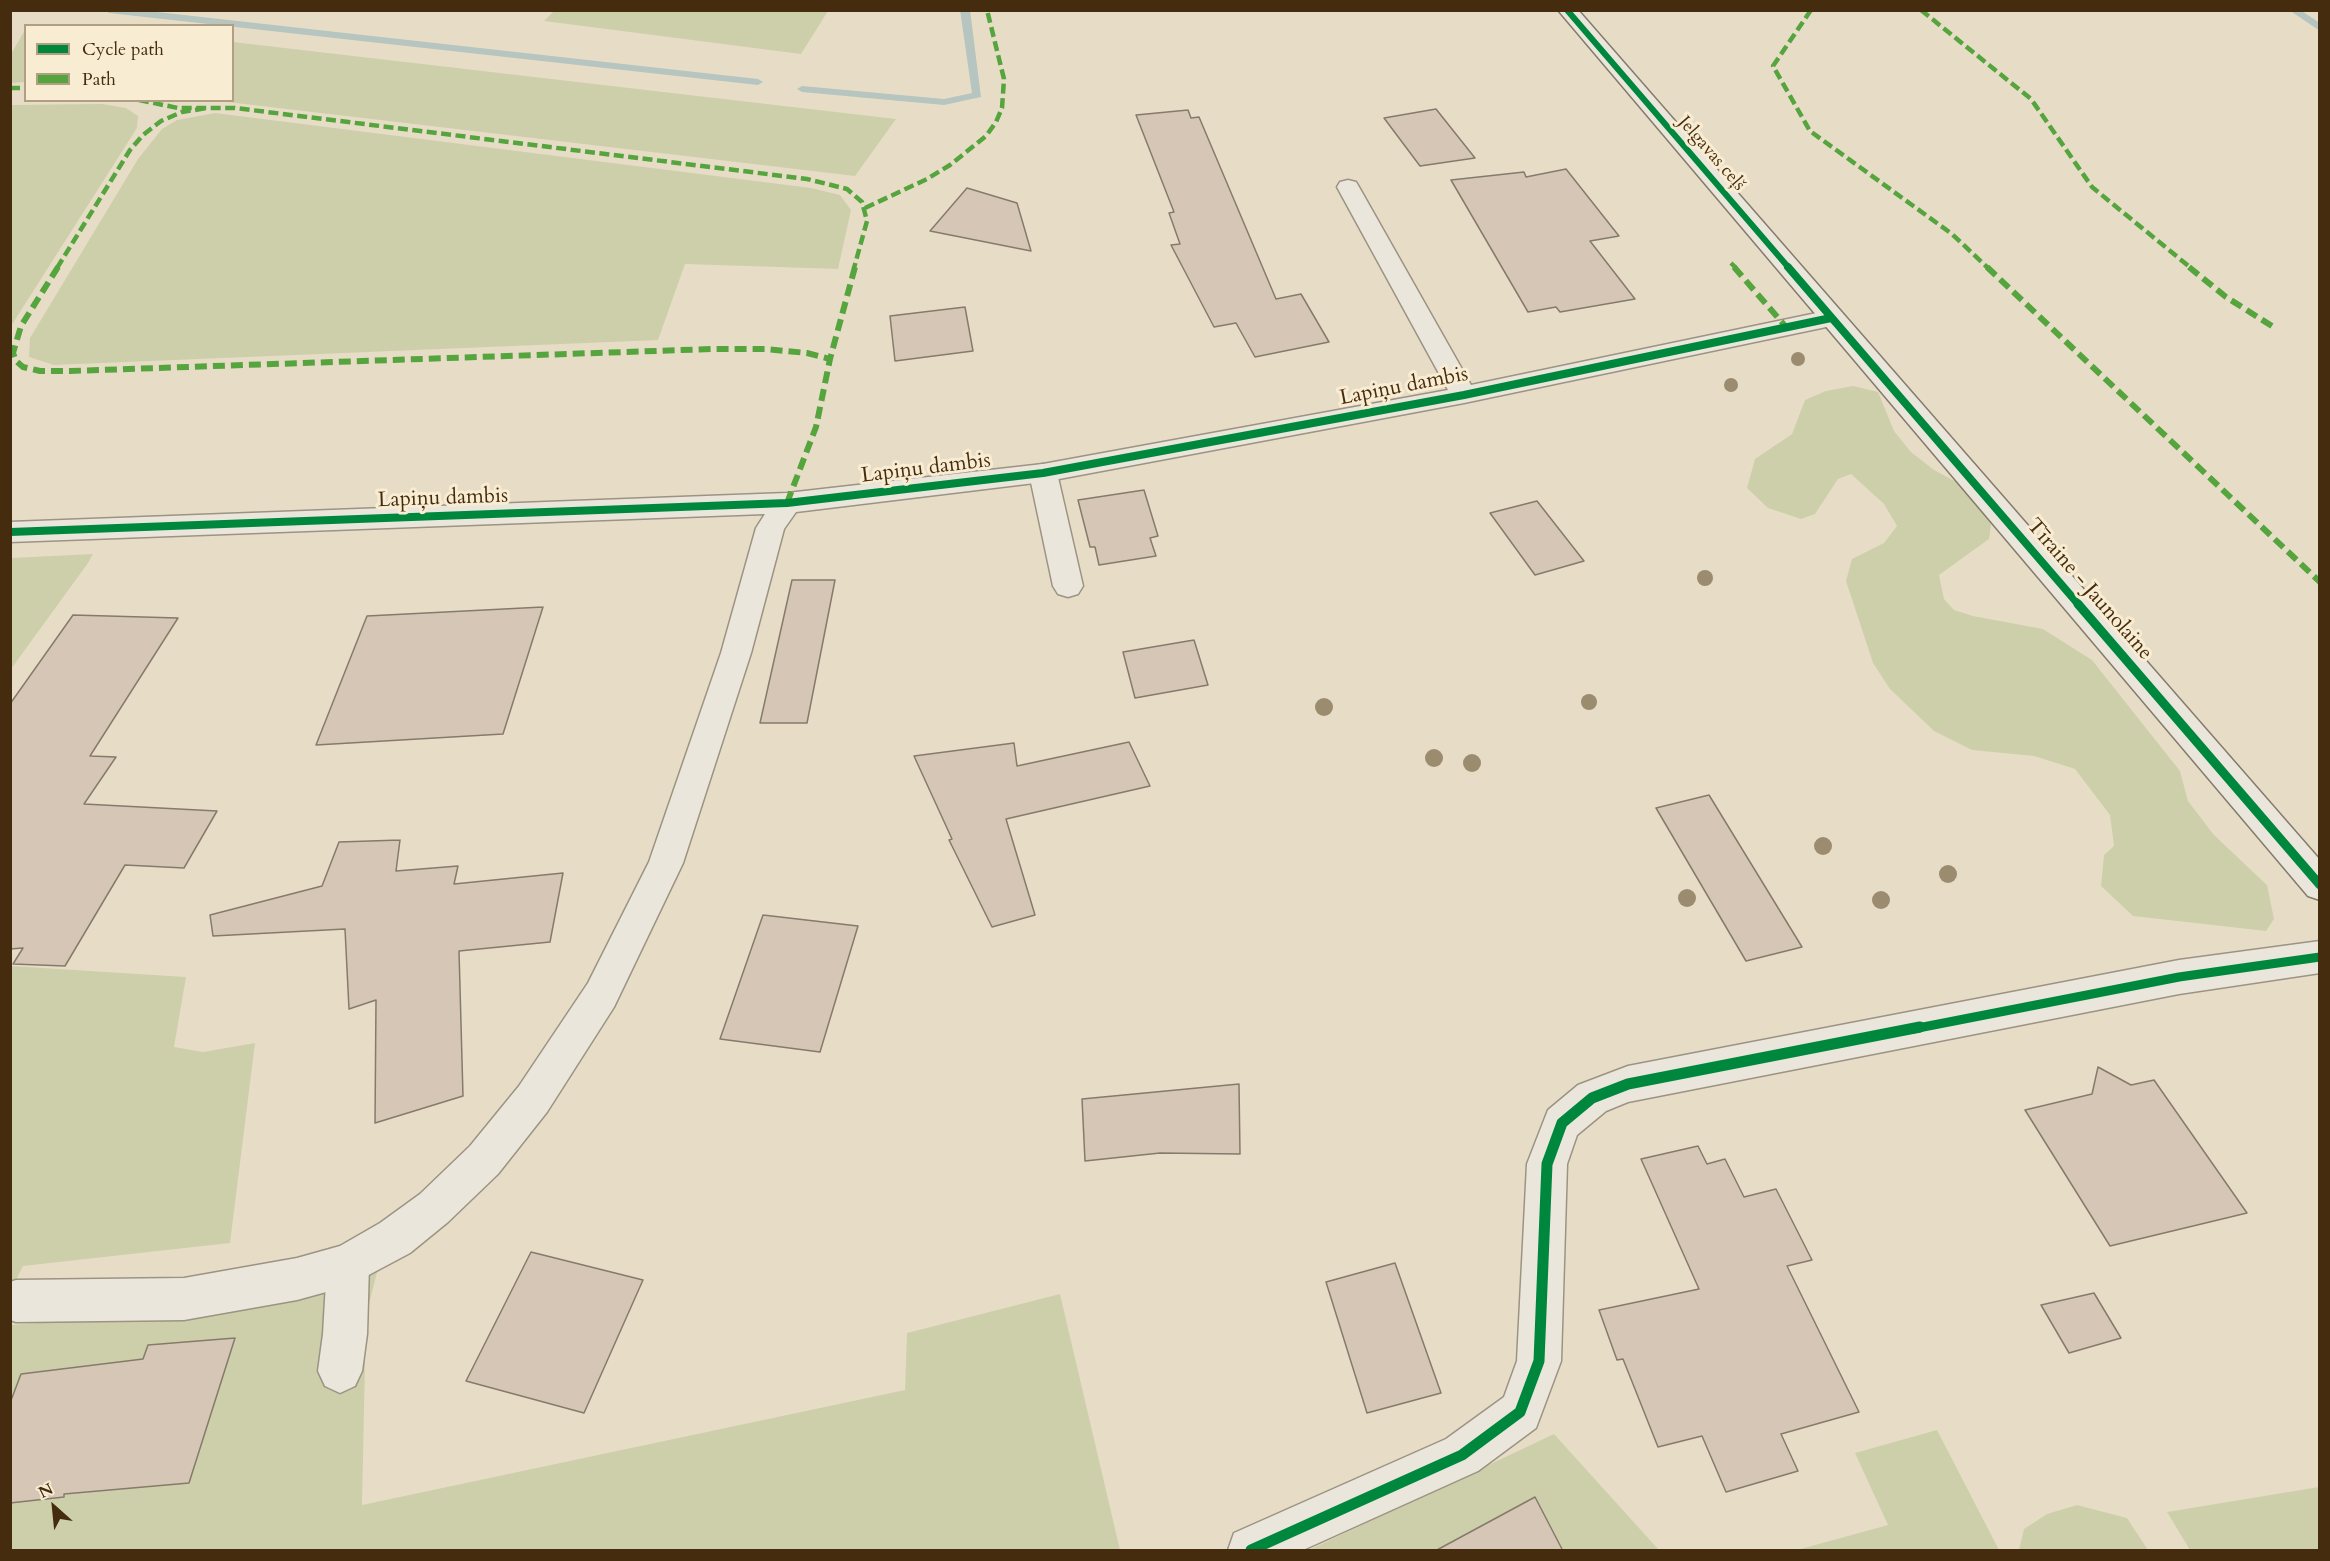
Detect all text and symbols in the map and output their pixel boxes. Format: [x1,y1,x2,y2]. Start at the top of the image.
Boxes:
legend [24,24,234,102]
text: Cycle path [82,37,164,62]
text: Path [82,67,116,92]
street label: Jelgavas ceļš [1673,112,1749,196]
street label: Lapiņu dambis [1338,362,1470,412]
street label: Lapiņu dambis [860,449,992,489]
street label: Lapiņu dambis [378,484,508,514]
street label: Tīraine - Jaunolaine [2021,514,2157,666]
north arrow [24,1477,84,1537]
text: N [35,1478,57,1504]

